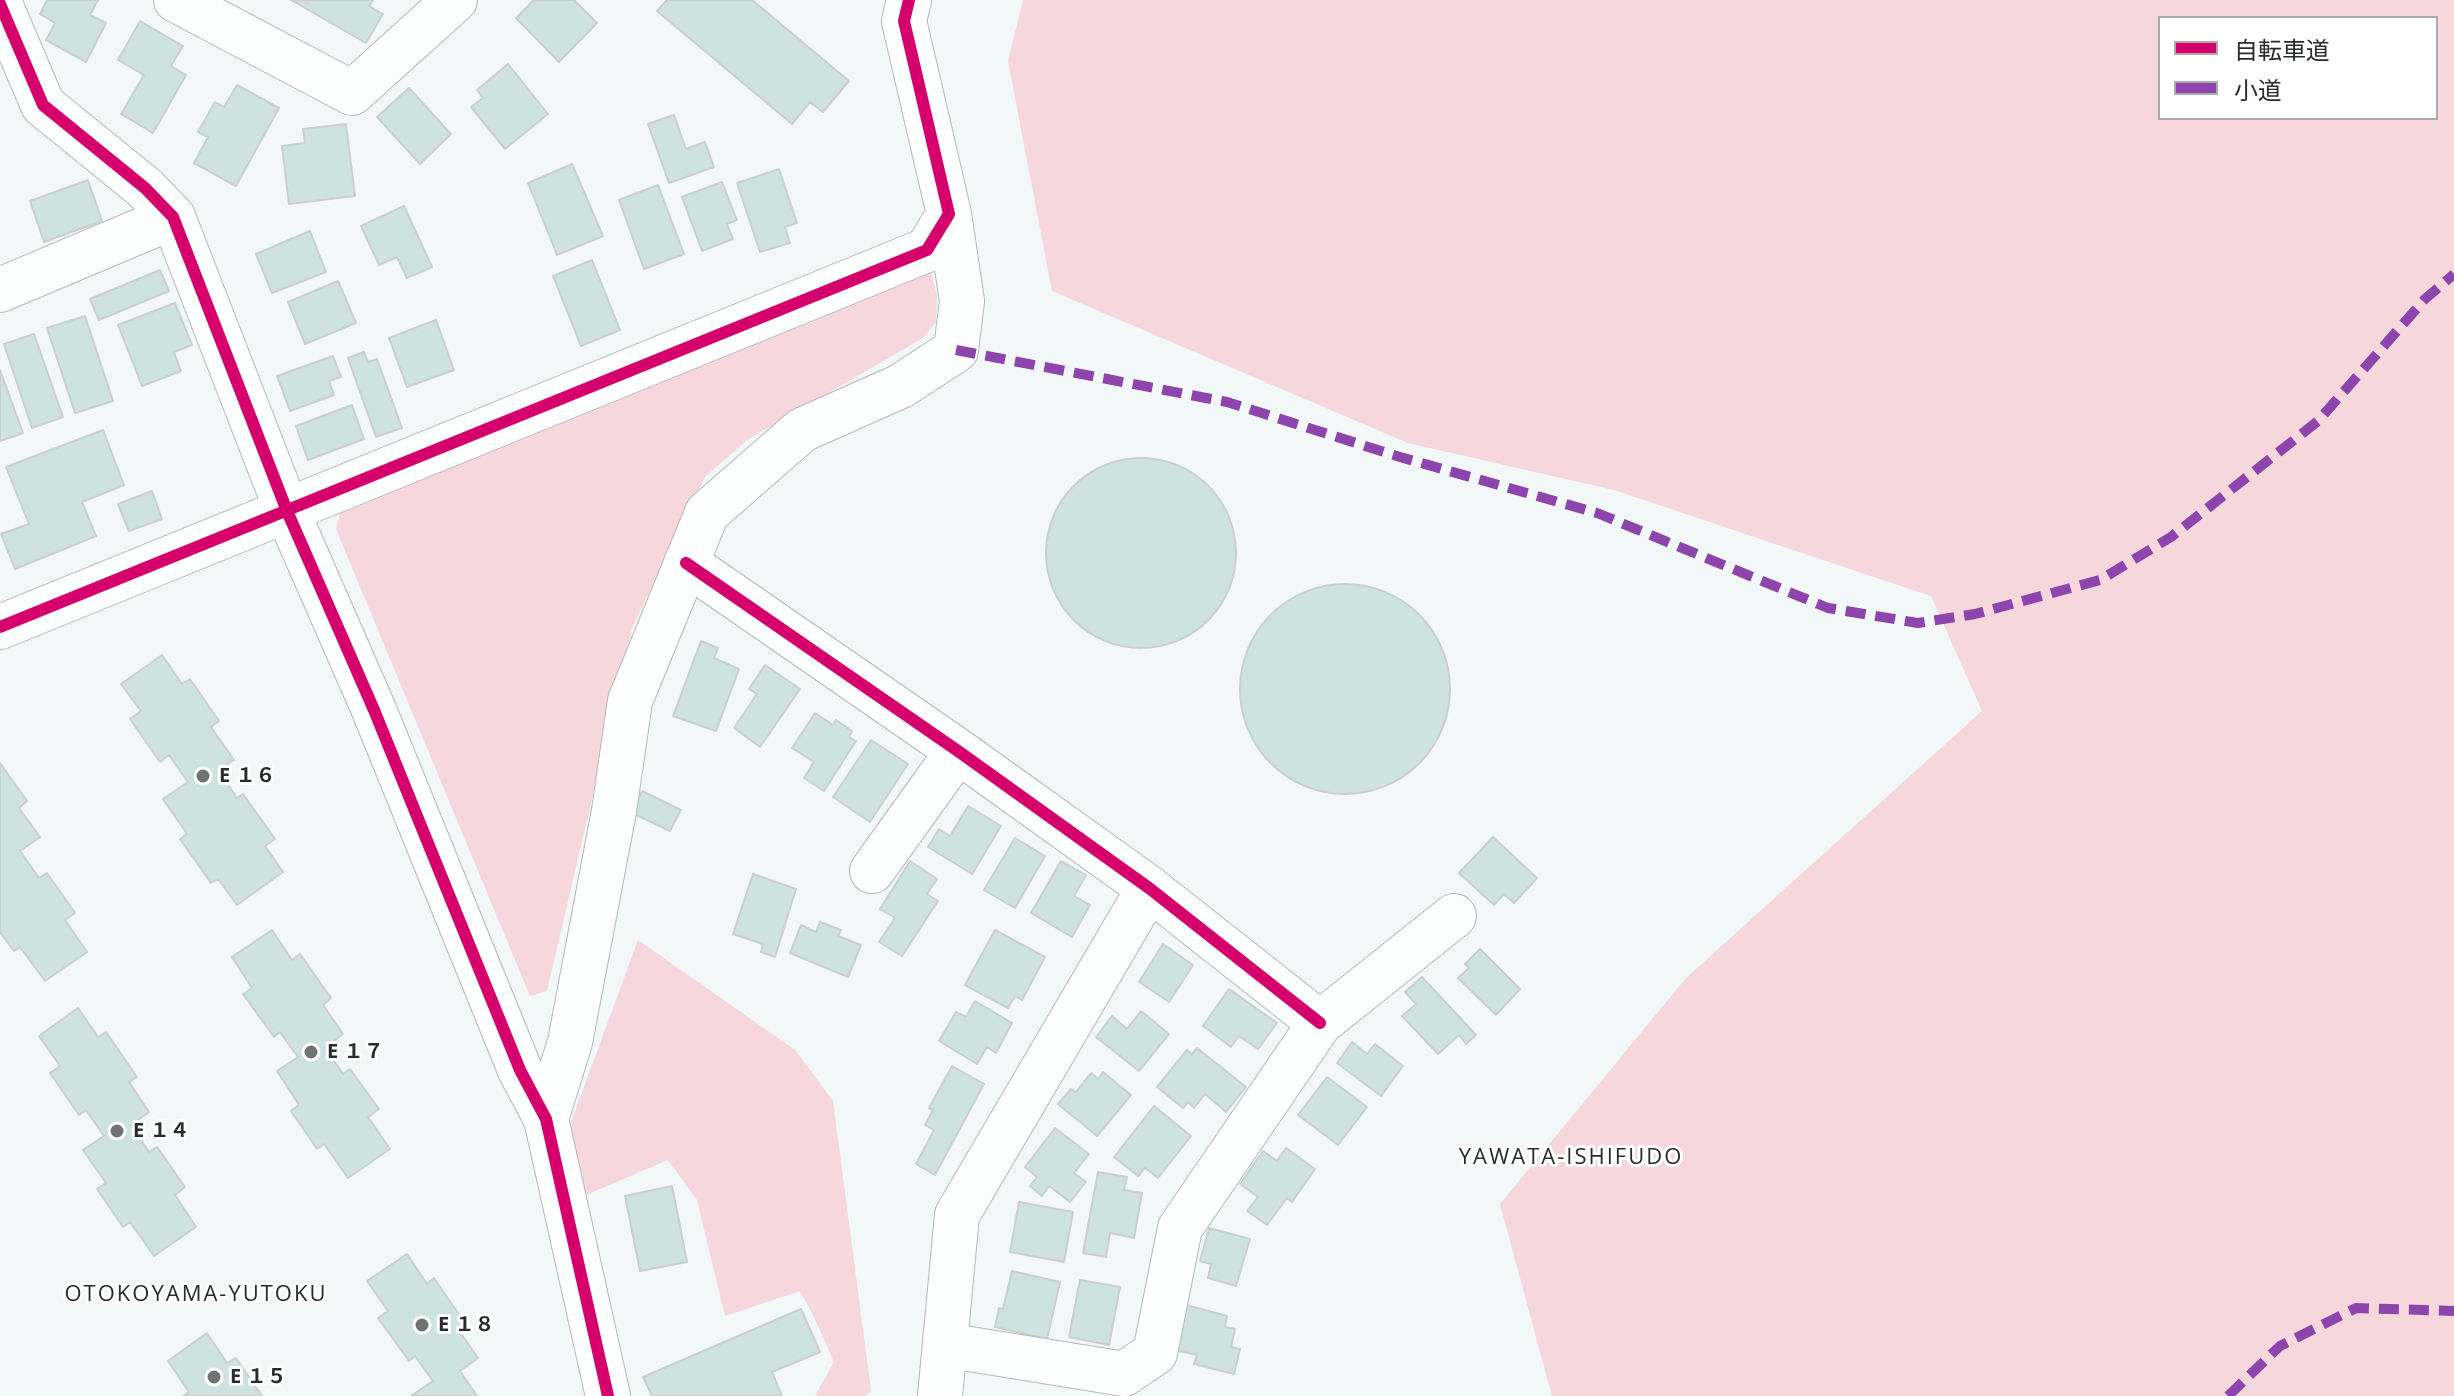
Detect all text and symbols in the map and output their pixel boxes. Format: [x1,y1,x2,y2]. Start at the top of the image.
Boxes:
legend [2158,16,2438,120]
text: 自転車道 [2234,33,2330,66]
text: 小道 [2234,73,2282,106]
place label: E １６ [219,764,275,788]
marker: E １６ [194,767,212,785]
place label: E １７ [327,1040,383,1064]
marker: E １７ [302,1043,320,1061]
place label: E １４ [133,1119,189,1143]
marker: E １４ [108,1122,126,1140]
district label: YAWATA-ISHIFUDO [1459,1145,1683,1171]
district label: OTOKOYAMA-YUTOKU [65,1282,327,1308]
place label: E １８ [438,1313,494,1337]
marker: E １８ [413,1316,431,1334]
place label: E １５ [230,1365,286,1389]
marker: E １５ [205,1368,223,1386]

